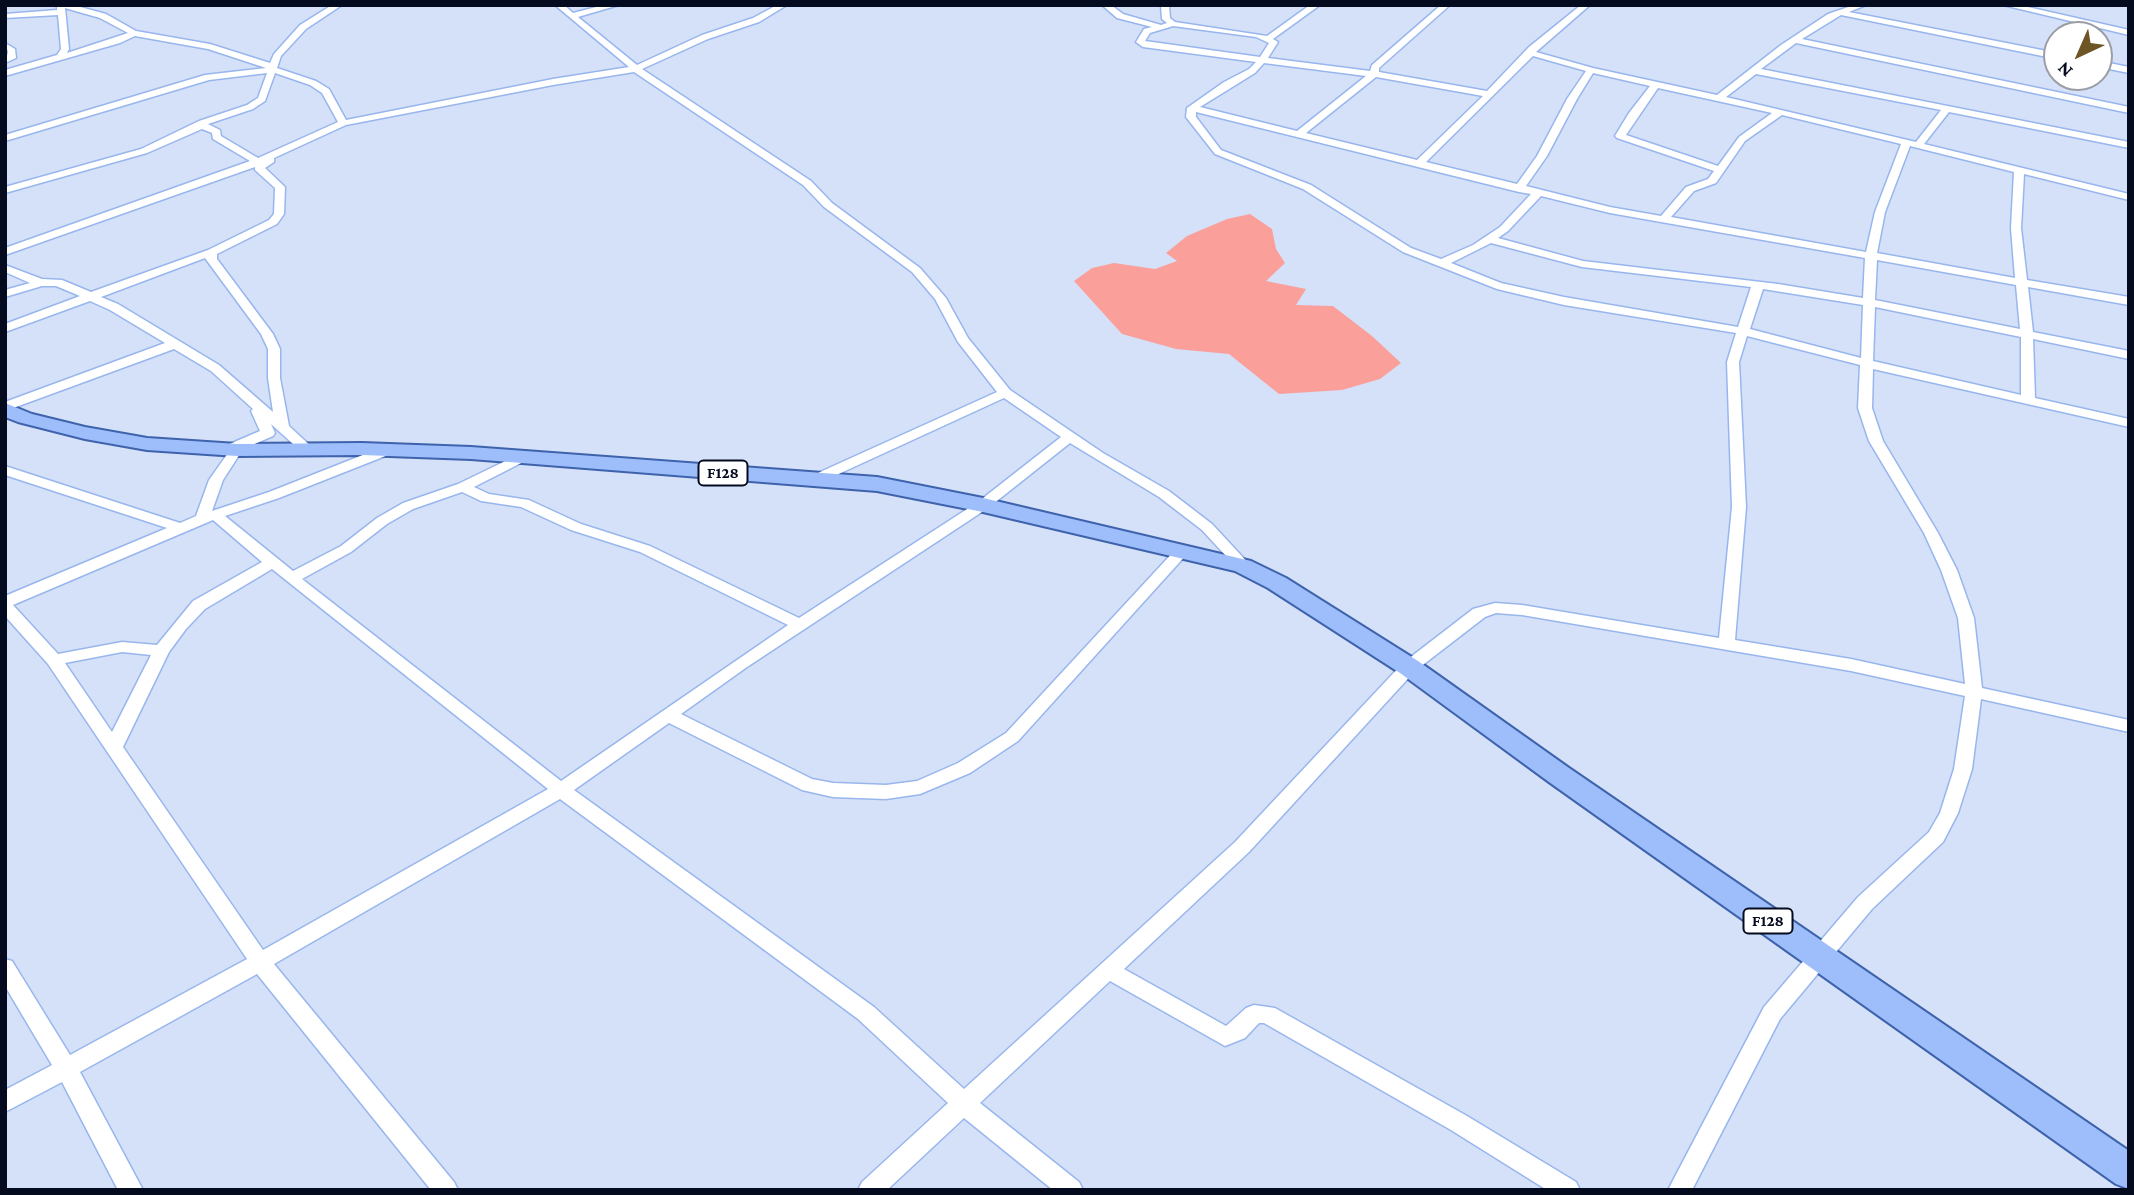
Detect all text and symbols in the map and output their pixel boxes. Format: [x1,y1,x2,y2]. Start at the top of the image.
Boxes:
north arrow [2043,21,2113,91]
text: N [2053,58,2076,82]
road number: F128 [698,460,748,486]
road number: F128 [1744,909,1792,934]

